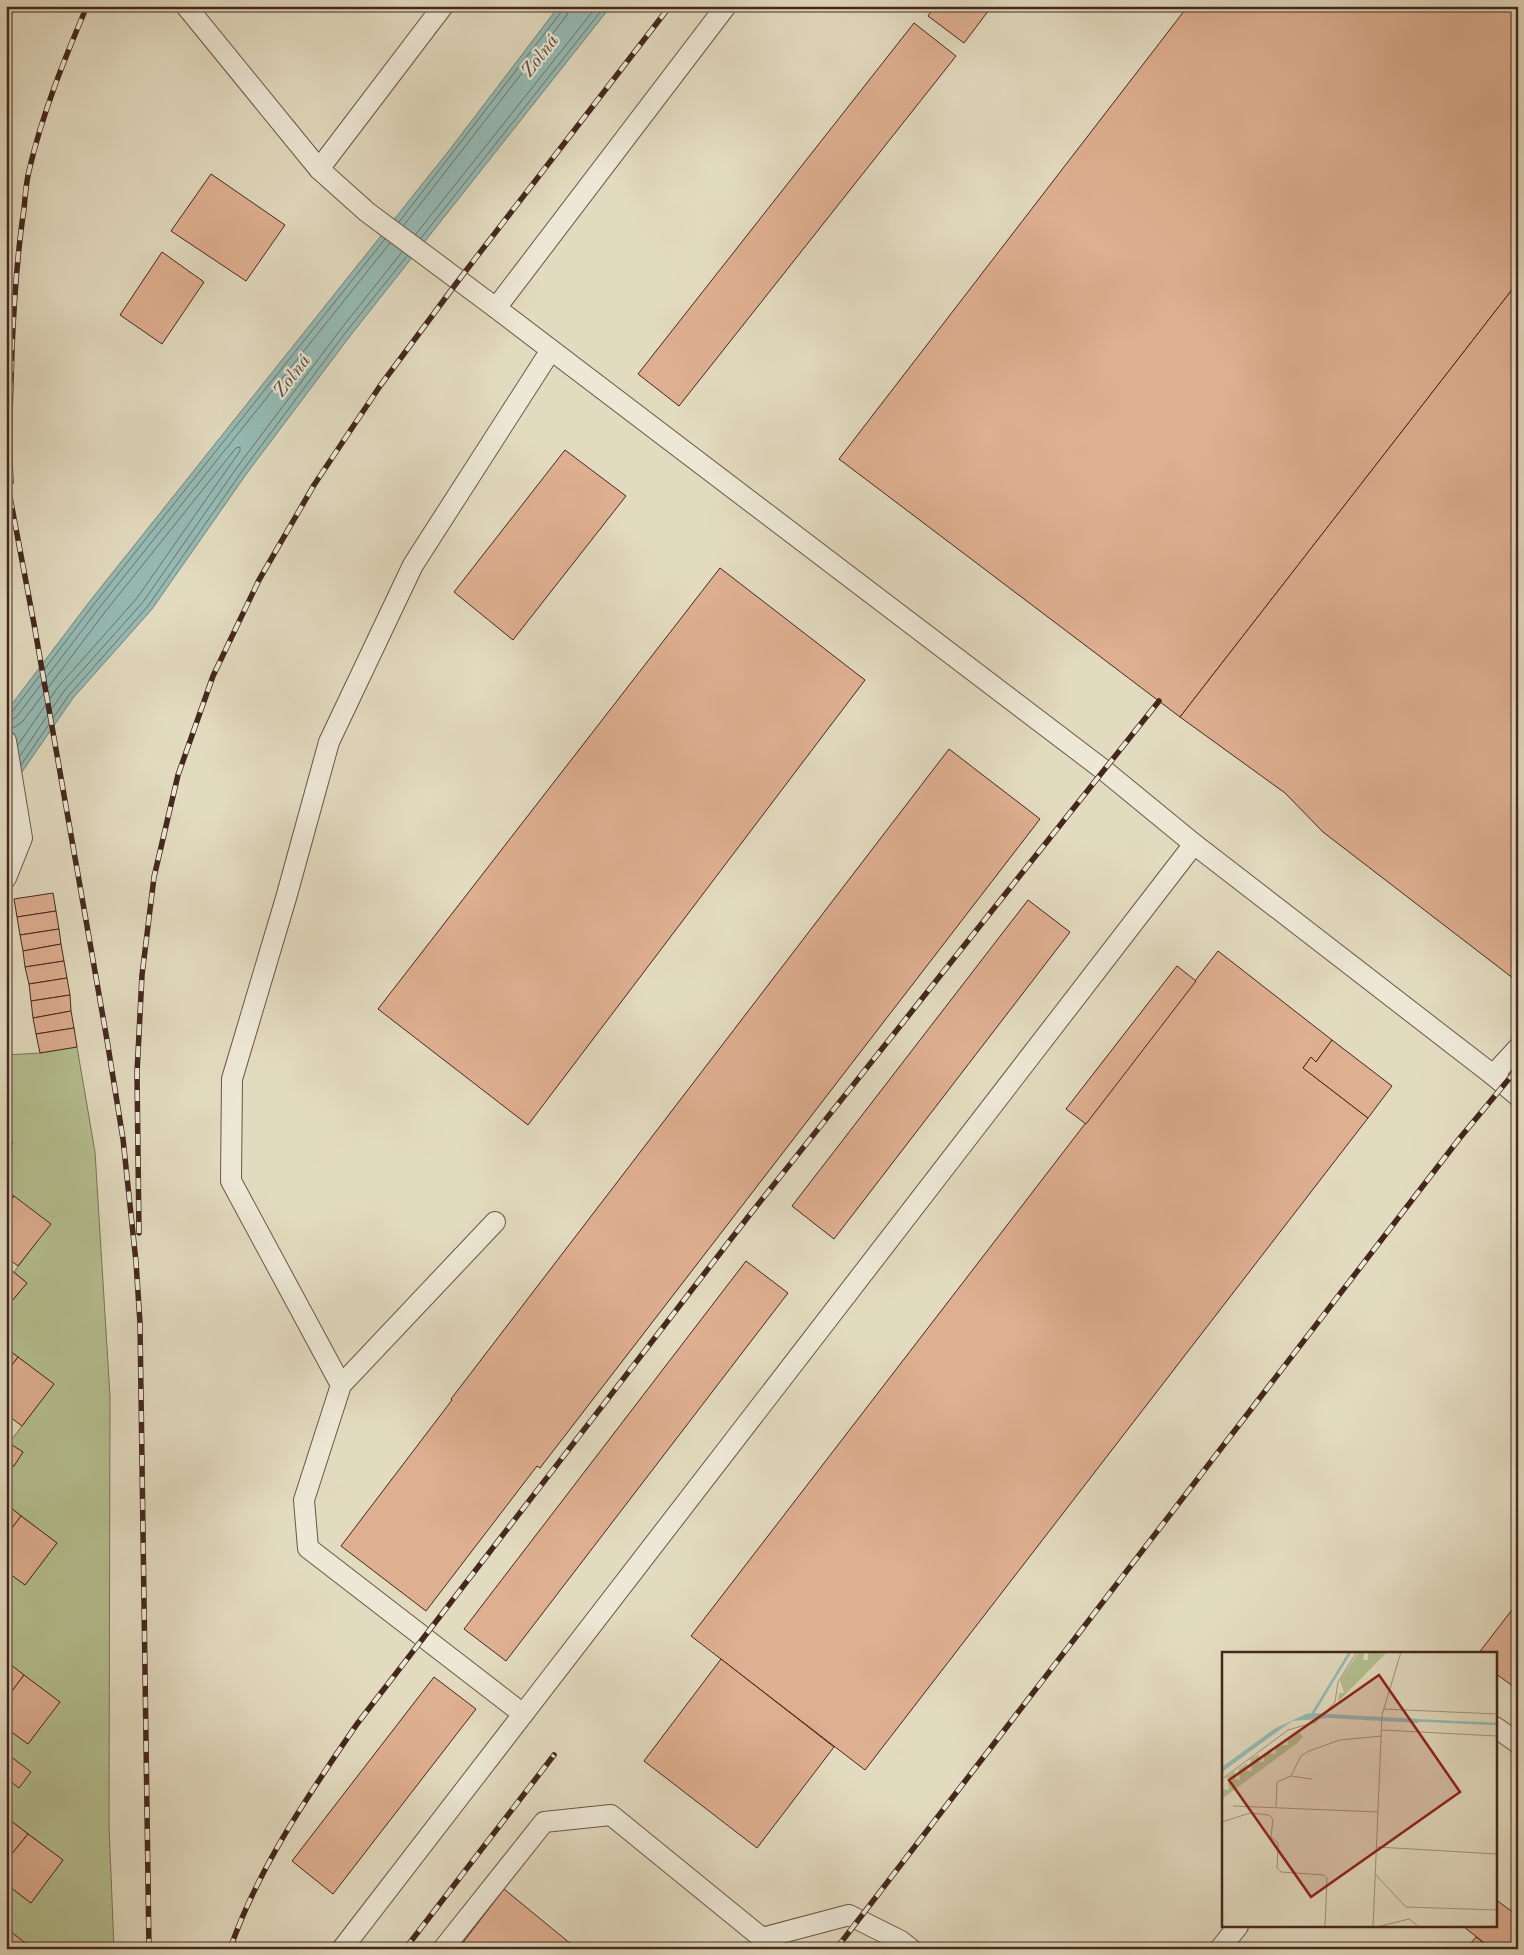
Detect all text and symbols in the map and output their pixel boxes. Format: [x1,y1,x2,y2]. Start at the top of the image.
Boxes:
water label: Zolná [519,32,563,81]
water label: Zolná [271,352,315,401]
inset map [1222,1652,1496,1928]

